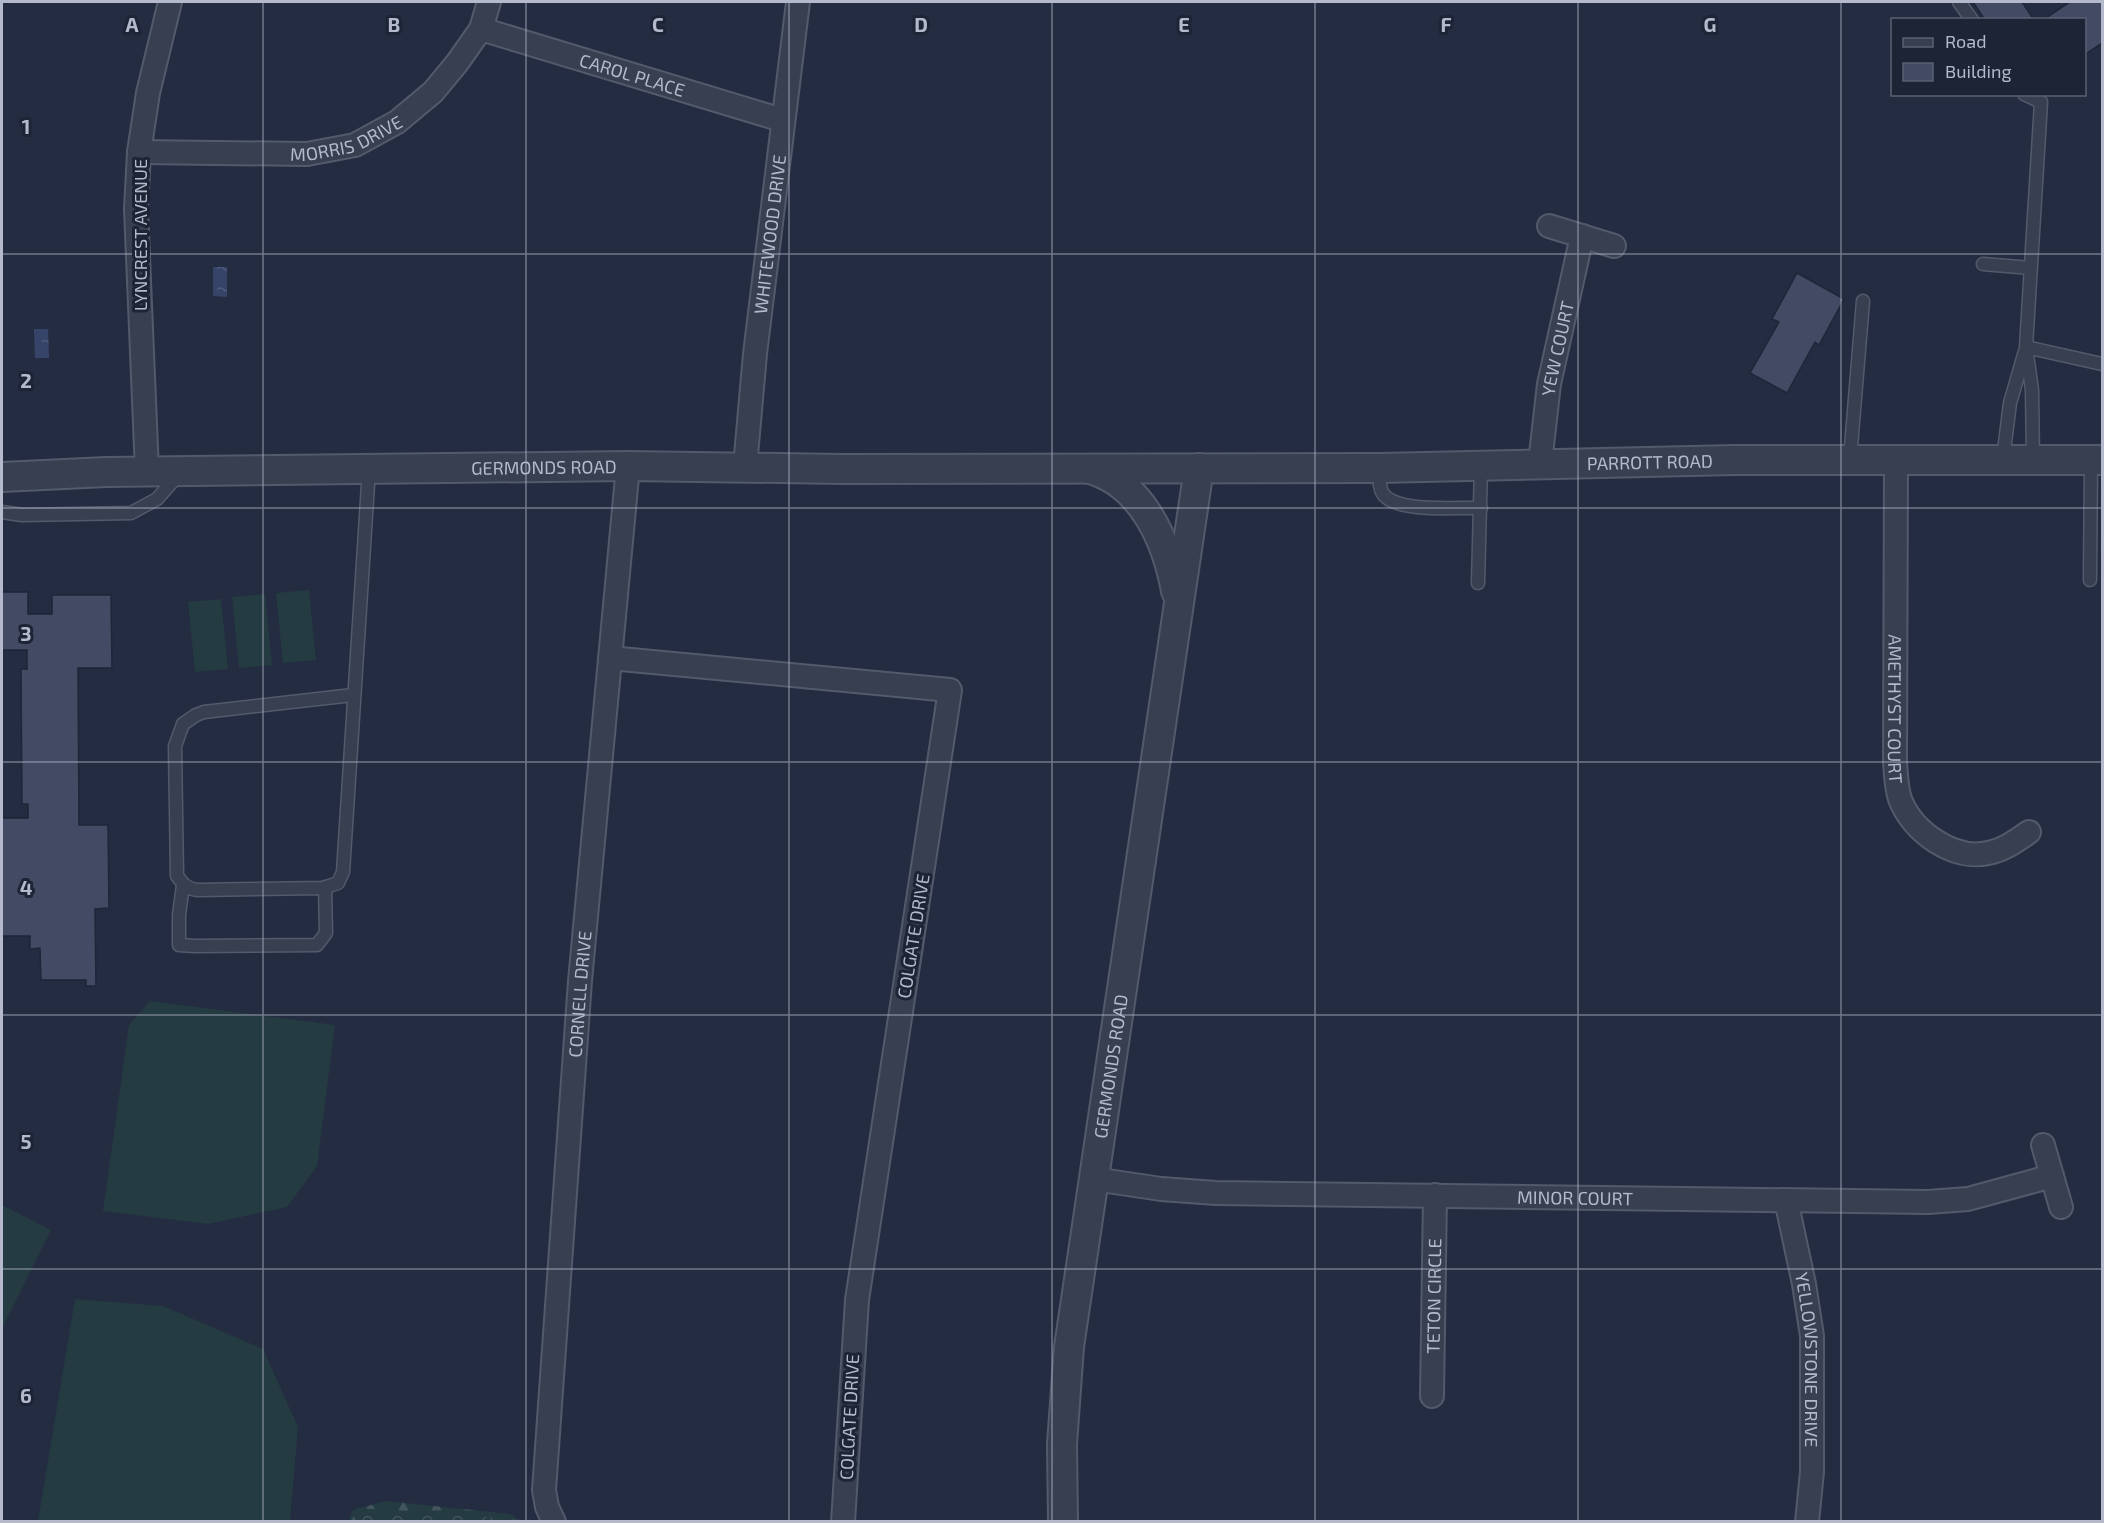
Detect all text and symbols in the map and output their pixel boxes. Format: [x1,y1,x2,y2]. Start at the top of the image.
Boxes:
text: A [125,12,139,36]
text: B [388,12,400,36]
text: C [652,12,664,36]
text: D [914,12,928,36]
text: E [1178,12,1190,36]
text: F [1440,12,1452,36]
text: G [1704,12,1716,36]
legend [1891,18,2086,96]
text: Road [1945,30,1986,52]
street label: CAROL PLACE [577,48,688,101]
text: Building [1945,60,2012,82]
street label: MORRIS DRIVE [290,110,406,165]
text: 1 [22,114,30,138]
street label: WHITEWOOD DRIVE [749,153,790,315]
street label: LYNCREST AVENUE [129,159,151,311]
street label: YEW COURT [1537,298,1578,397]
text: 2 [20,368,32,392]
street label: PARROTT ROAD [1587,450,1713,474]
street label: GERMONDS ROAD [471,455,617,479]
text: 3 [20,621,32,645]
street label: AMETHYST COURT [1884,634,1908,785]
street label: COLGATE DRIVE [892,872,934,1000]
text: 4 [20,875,33,899]
street label: CORNELL DRIVE [564,930,596,1058]
street label: GERMONDS ROAD [1089,993,1132,1140]
text: 5 [20,1129,32,1153]
street label: MINOR COURT [1517,1186,1634,1209]
street label: TETON CIRCLE [1422,1238,1445,1354]
street label: YELLOWSTONE DRIVE [1791,1270,1823,1447]
street label: COLGATE DRIVE [835,1354,863,1480]
text: 6 [20,1383,32,1407]

